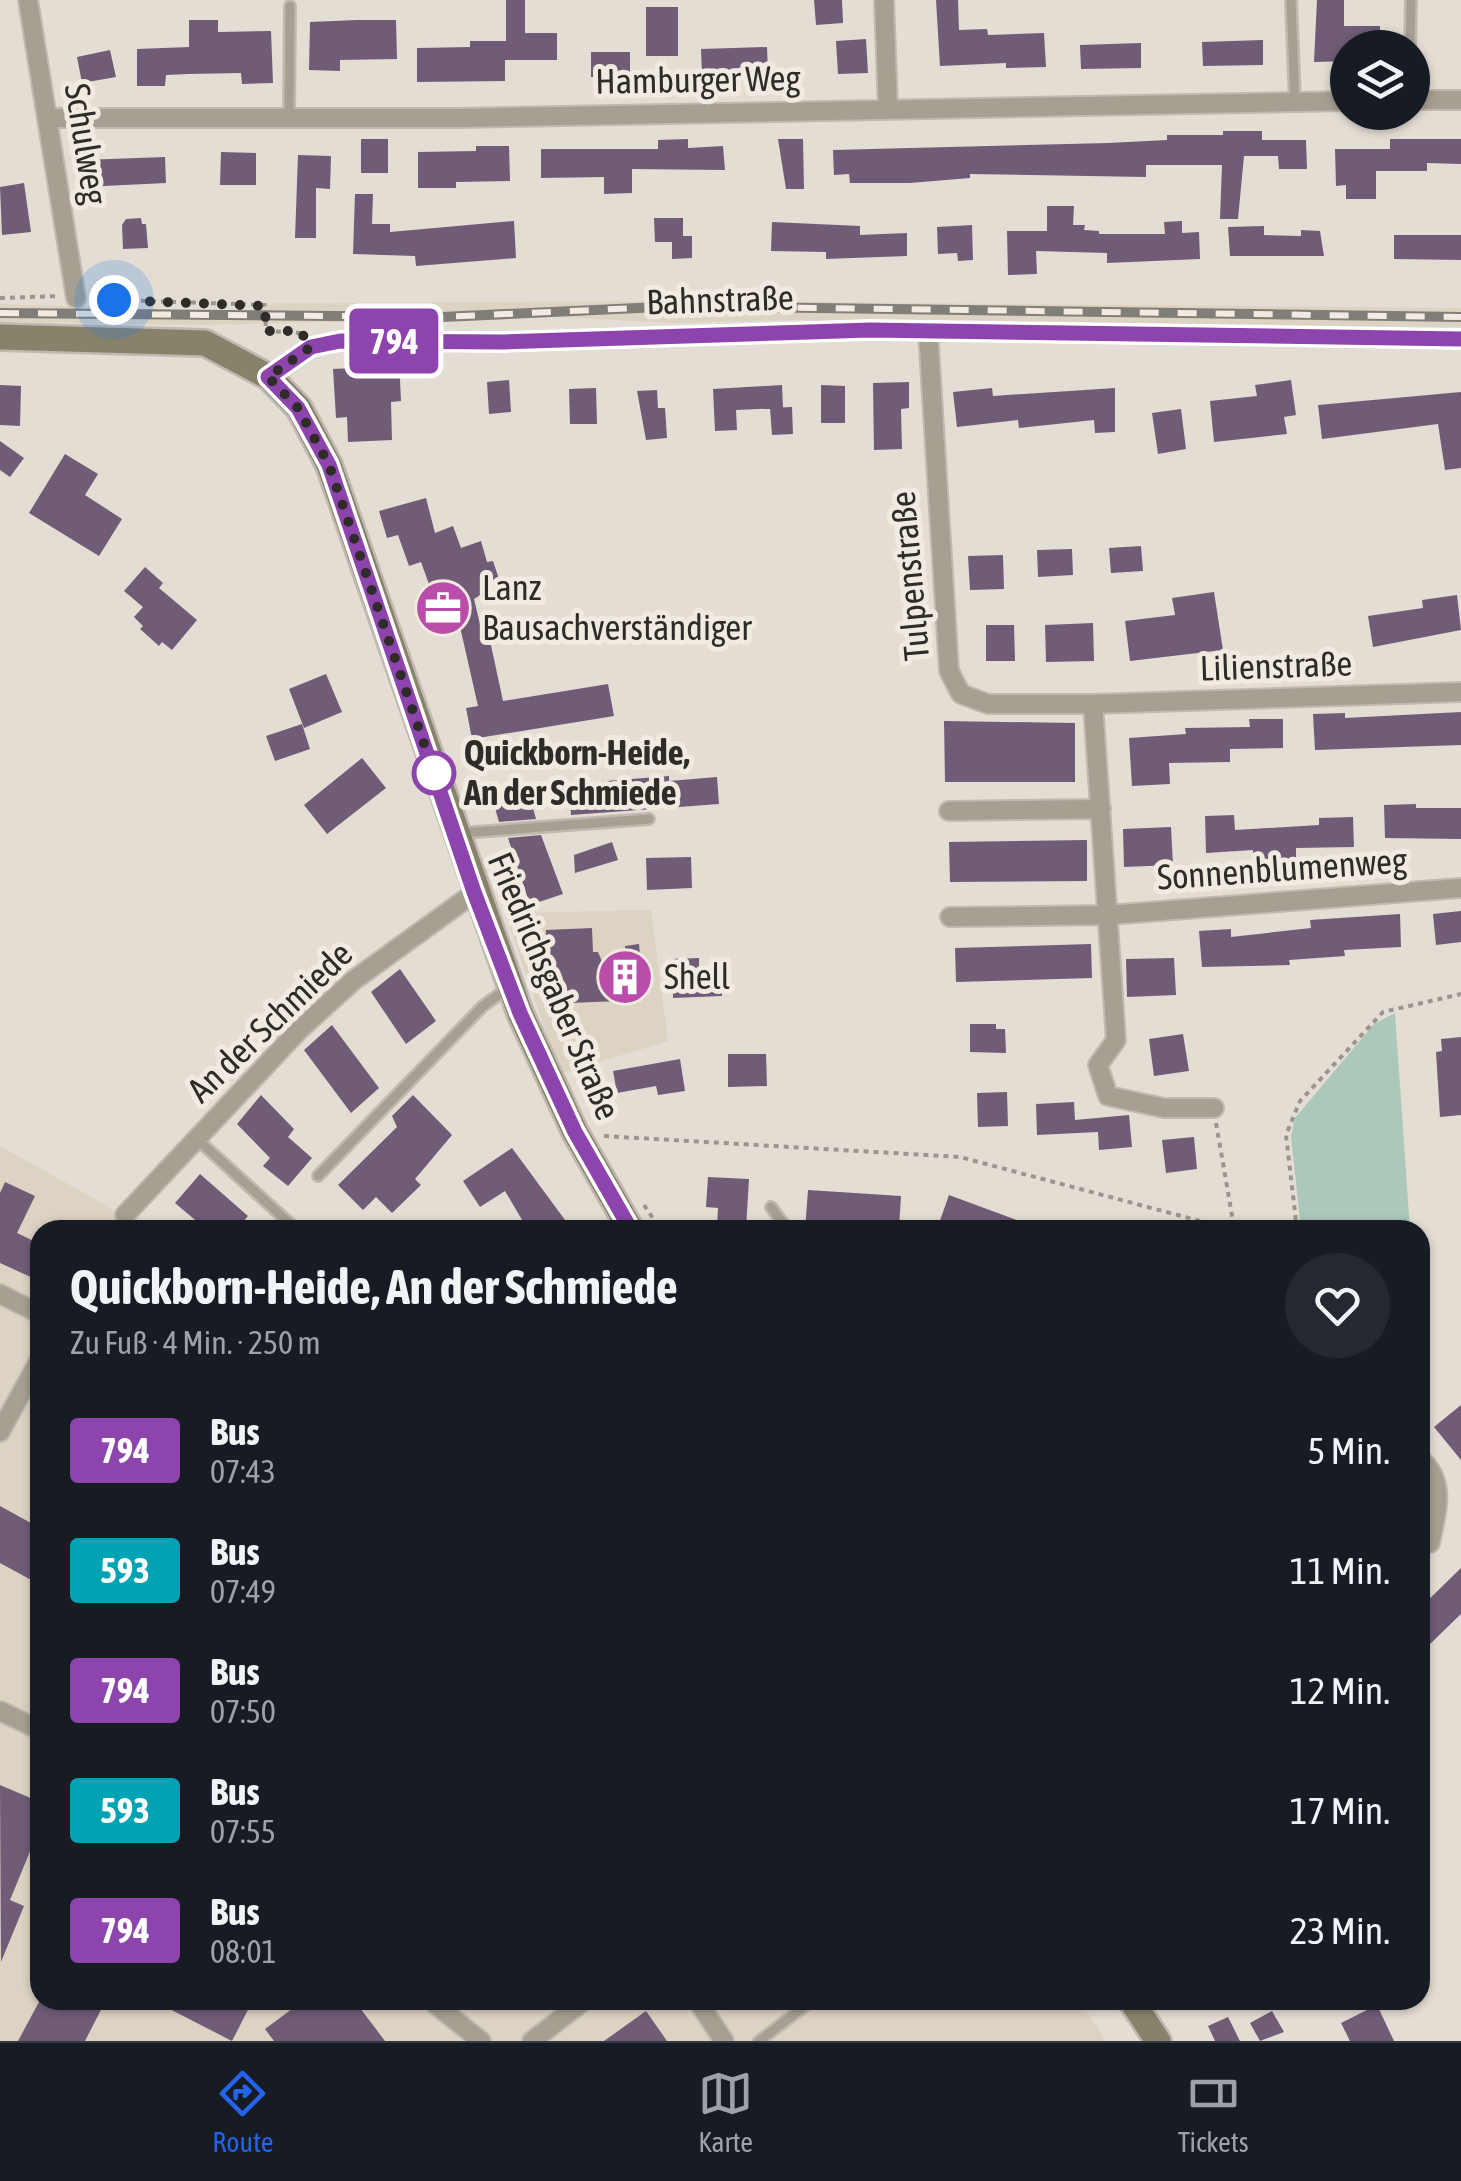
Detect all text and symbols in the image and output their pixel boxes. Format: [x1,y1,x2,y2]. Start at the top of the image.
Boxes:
map controls [1330,30,1430,130]
button: layers [1330,30,1430,130]
street label: Hamburger Weg [595,57,801,101]
street label: Schulweg [58,80,116,207]
your location [89,275,139,325]
street label: Bahnstraße [646,276,794,322]
line badge: 794 [336,308,452,374]
text: 794 [369,321,419,361]
street label: Tulpenstraße [882,490,936,662]
place label: Lanz Bausachverständiger [482,567,752,647]
office icon: Lanz Bausachverständiger [413,578,473,638]
street label: Lilienstraße [1199,642,1353,688]
place label: Quickborn-Heide, An der Schmiede [463,732,690,812]
marker: Quickborn-Heide, An der Schmiede [413,752,455,794]
street label: Sonnenblumenweg [1156,839,1408,897]
street label: Friedrichsgaber Straße [481,846,629,1125]
street label: An der Schmiede [179,933,360,1110]
building icon: Shell [595,947,655,1007]
place label: Shell [664,956,730,996]
button: heart [1285,1253,1390,1358]
text: Quickborn-Heide, An der Schmiede [70,1259,678,1314]
text: Zu Fuß · 4 Min. · 250 m [70,1324,321,1361]
text: Bus [210,1410,260,1453]
text: 5 Min. [1308,1429,1390,1472]
text: 794 [100,1430,150,1470]
text: 07:43 [210,1453,276,1490]
text: Bus [210,1530,260,1573]
text: 11 Min. [1290,1549,1390,1592]
text: 593 [100,1550,150,1590]
text: 07:49 [210,1573,276,1610]
text: Bus [210,1650,260,1693]
text: 12 Min. [1290,1669,1390,1712]
text: 794 [100,1670,150,1710]
text: 07:50 [210,1693,276,1730]
text: Bus [210,1770,260,1813]
text: 17 Min. [1290,1789,1390,1832]
text: 593 [100,1790,150,1830]
text: 07:55 [210,1813,276,1850]
text: Bus [210,1890,260,1933]
text: 23 Min. [1290,1909,1390,1952]
text: 794 [100,1910,150,1950]
text: 08:01 [210,1933,277,1970]
tab: Route [212,2066,273,2158]
tab: Karte [698,2066,753,2158]
tab: Tickets [1178,2066,1249,2158]

